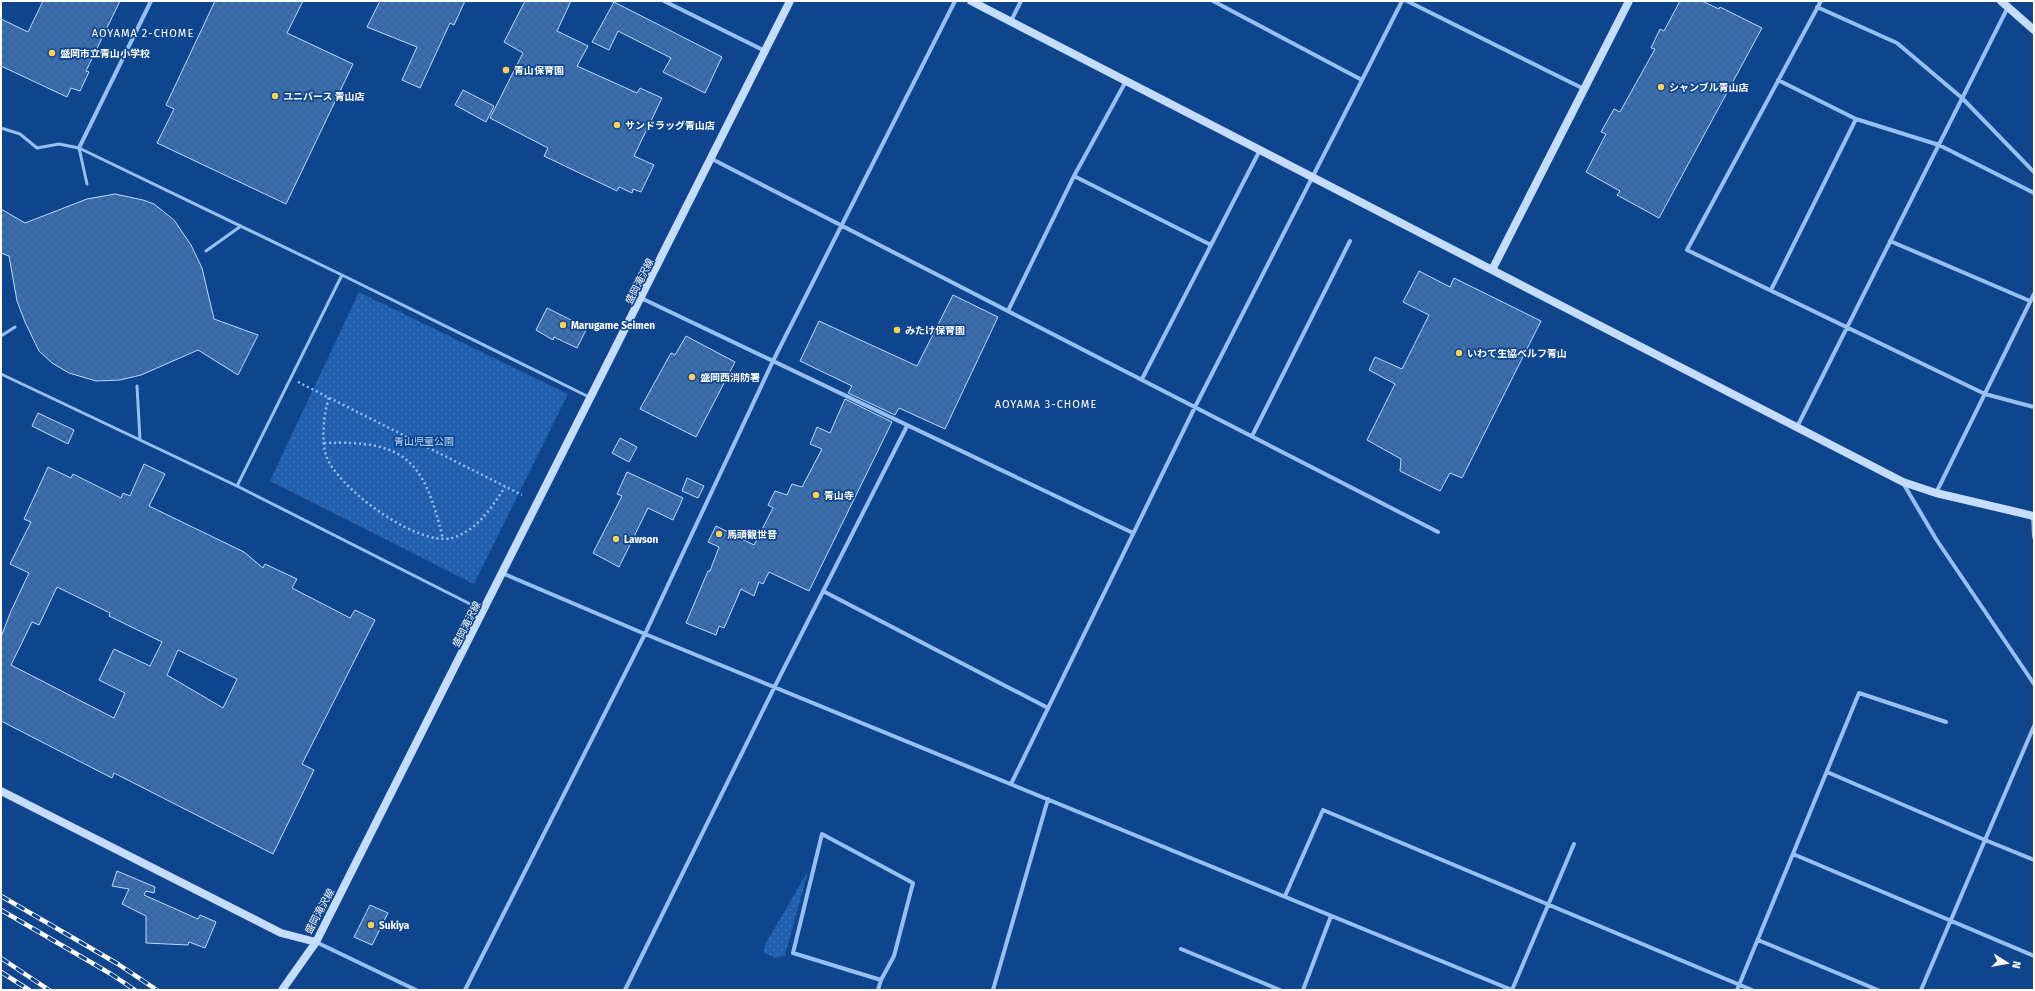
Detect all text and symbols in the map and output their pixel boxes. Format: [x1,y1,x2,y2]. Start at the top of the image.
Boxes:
district label: AOYAMA 2-CHOME [92,27,194,40]
marker: 盛岡市立青山小学校 [47,48,57,58]
place label: 盛岡市立青山小学校 [60,48,150,60]
marker: 青山保育園 [501,65,511,75]
place label: 青山保育園 [514,65,564,77]
marker: シャンブル青山店 [1656,82,1666,92]
place label: シャンブル青山店 [1669,82,1749,94]
marker: ユニバース 青山店 [270,91,280,101]
place label: ユニバース 青山店 [283,91,365,103]
marker: サンドラッグ青山店 [612,120,622,130]
place label: サンドラッグ青山店 [625,120,715,132]
street label: 盛岡滝沢線 [623,256,657,306]
marker: Marugame Seimen [558,320,568,330]
place label: Marugame Seimen [571,320,655,332]
marker: みたけ保育園 [892,325,902,335]
place label: みたけ保育園 [905,325,965,337]
marker: いわて生協ベルフ青山 [1454,348,1464,358]
place label: いわて生協ベルフ青山 [1467,348,1567,360]
marker: 盛岡西消防署 [687,372,697,382]
place label: 盛岡西消防署 [700,372,760,384]
district label: AOYAMA 3-CHOME [995,398,1097,411]
park label: 青山児童公園 [394,436,454,448]
marker: 青山寺 [811,490,821,500]
place label: 青山寺 [824,490,854,502]
marker: 馬頭観世音 [714,529,724,539]
place label: 馬頭観世音 [727,529,777,541]
marker: Lawson [611,534,621,544]
place label: Lawson [624,534,659,546]
street label: 盛岡滝沢線 [450,599,484,649]
street label: 盛岡滝沢線 [303,887,337,936]
marker: Sukiya [366,920,376,930]
place label: Sukiya [379,920,410,932]
north arrow [1987,943,2027,983]
text: N [2009,960,2023,970]

